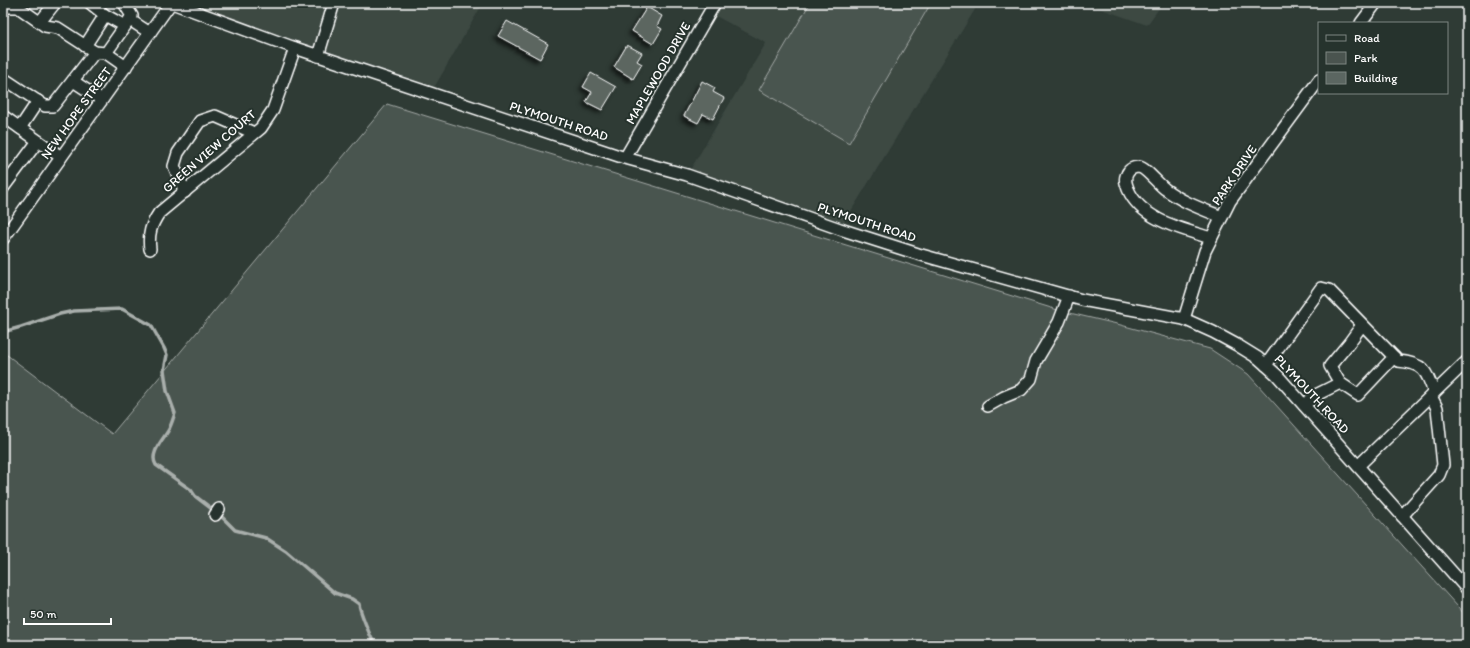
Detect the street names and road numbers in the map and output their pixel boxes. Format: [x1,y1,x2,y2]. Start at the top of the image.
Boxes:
street label: MAPLEWOOD DRIVE [623,19,693,127]
street label: NEW HOPE STREET [38,63,115,162]
street label: PLYMOUTH ROAD [508,98,610,144]
street label: GREEN VIEW COURT [159,106,259,196]
street label: PARK DRIVE [1208,142,1260,208]
street label: PLYMOUTH ROAD [816,199,918,245]
street label: PLYMOUTH ROAD [1272,351,1352,437]

